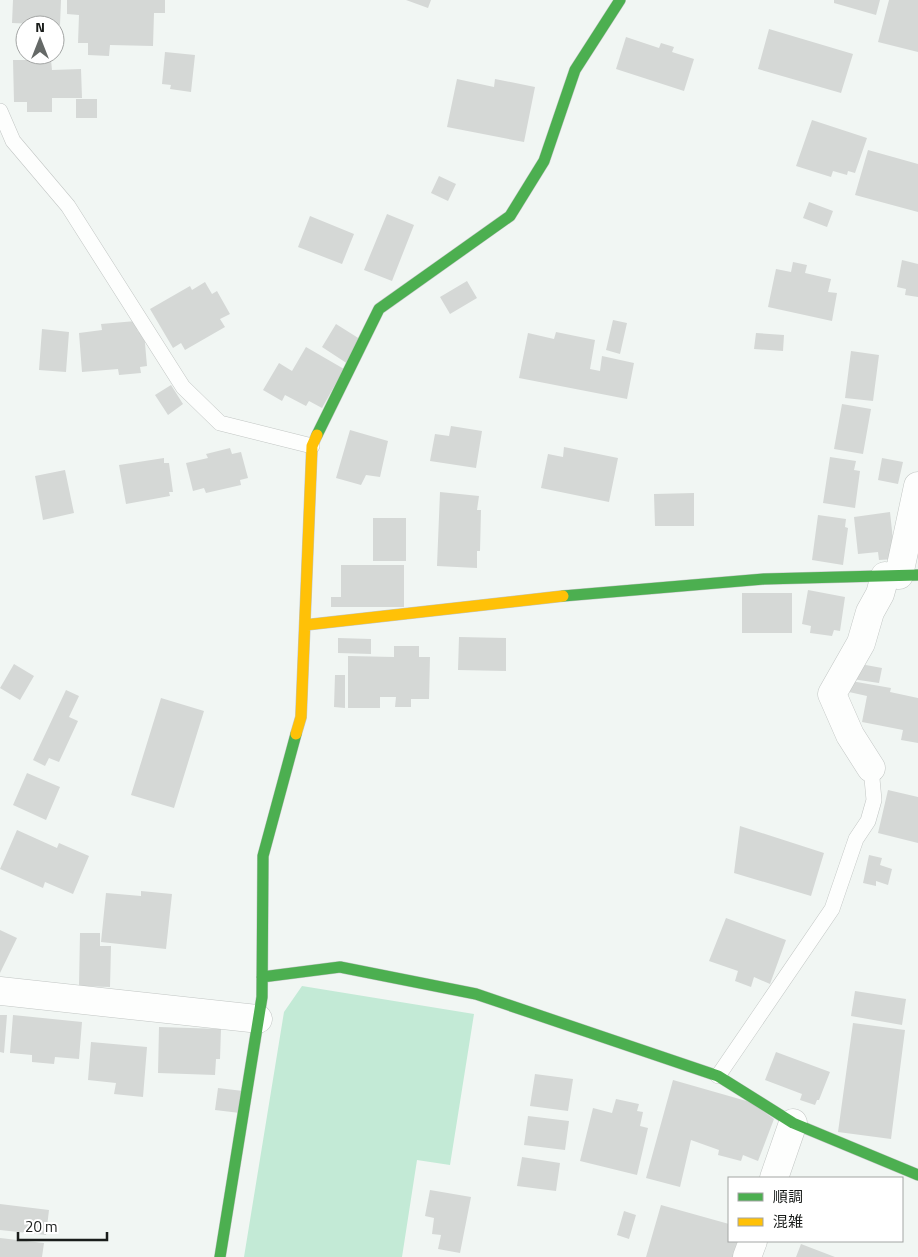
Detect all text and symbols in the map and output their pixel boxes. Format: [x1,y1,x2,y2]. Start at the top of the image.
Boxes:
north arrow [15,15,65,65]
text: N [35,16,45,37]
legend [728,1177,903,1242]
text: 順調 [773,1185,803,1208]
scale bar [18,1210,106,1242]
text: 混雑 [773,1210,803,1233]
text: 20 m [25,1215,58,1238]

